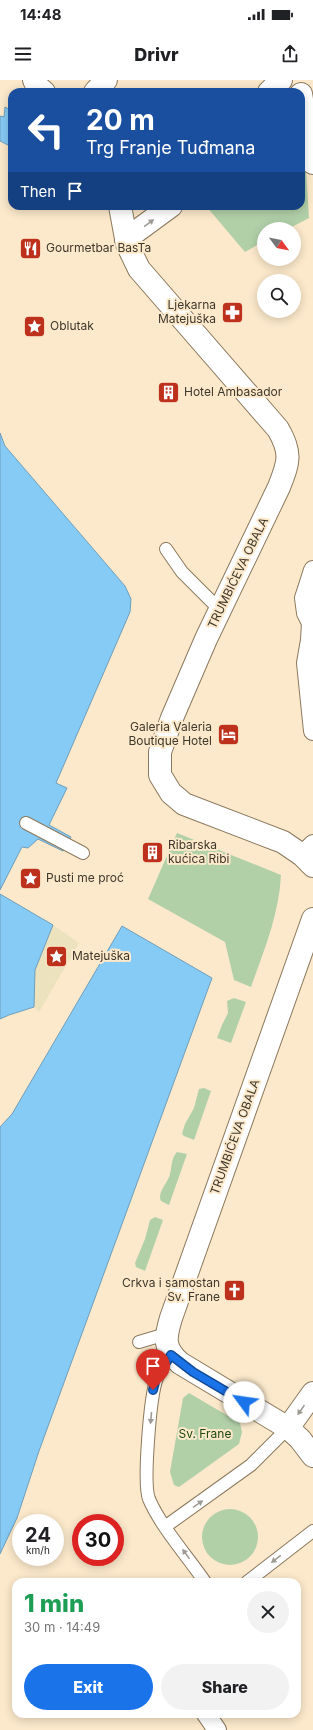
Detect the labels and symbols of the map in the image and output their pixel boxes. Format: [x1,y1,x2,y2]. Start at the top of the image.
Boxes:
one-way arrow [143,219,154,227]
north arrow [257,222,301,266]
restaurant icon: Gourmetbar BasTa [18,235,44,261]
place label: Gourmetbar BasTa [46,240,151,255]
place label: Ljekarna Matejuška [158,297,216,326]
pharmacy icon: Ljekarna Matejuška [219,299,245,325]
place icon: Oblutak [22,313,48,339]
place label: Oblutak [50,318,94,333]
building icon: Hotel Ambasador [156,379,182,405]
place label: Hotel Ambasador [184,384,283,399]
street label: TRUMBIĆEVA OBALA [204,515,271,631]
place label: Galeria Valeria Boutique Hotel [128,719,212,748]
hotel icon: Galeria Valeria Boutique Hotel [215,721,241,747]
place label: Ribarska kućica Ribi [168,837,230,866]
building icon: Ribarska kućica Ribi [139,839,165,865]
place icon: Pusti me proć [18,865,44,891]
place label: Pusti me proć [46,870,124,885]
place icon: Matejuška [43,943,69,969]
place label: Matejuška [72,948,130,963]
street label: TRUMBIĆEVA OBALA [207,1077,262,1197]
place label: Crkva i samostan Sv. Frane [122,1275,220,1304]
church icon: Crkva i samostan Sv. Frane [222,1277,248,1303]
pin [136,1349,170,1390]
position arrow [223,1381,265,1423]
one-way arrow [297,1405,305,1416]
one-way arrow [148,1412,154,1424]
park label: Sv. Frane [179,1426,231,1441]
one-way arrow [192,1500,203,1508]
speed limit sign: 30 [72,1514,124,1566]
one-way arrow [182,1549,190,1560]
one-way arrow [271,1555,282,1564]

